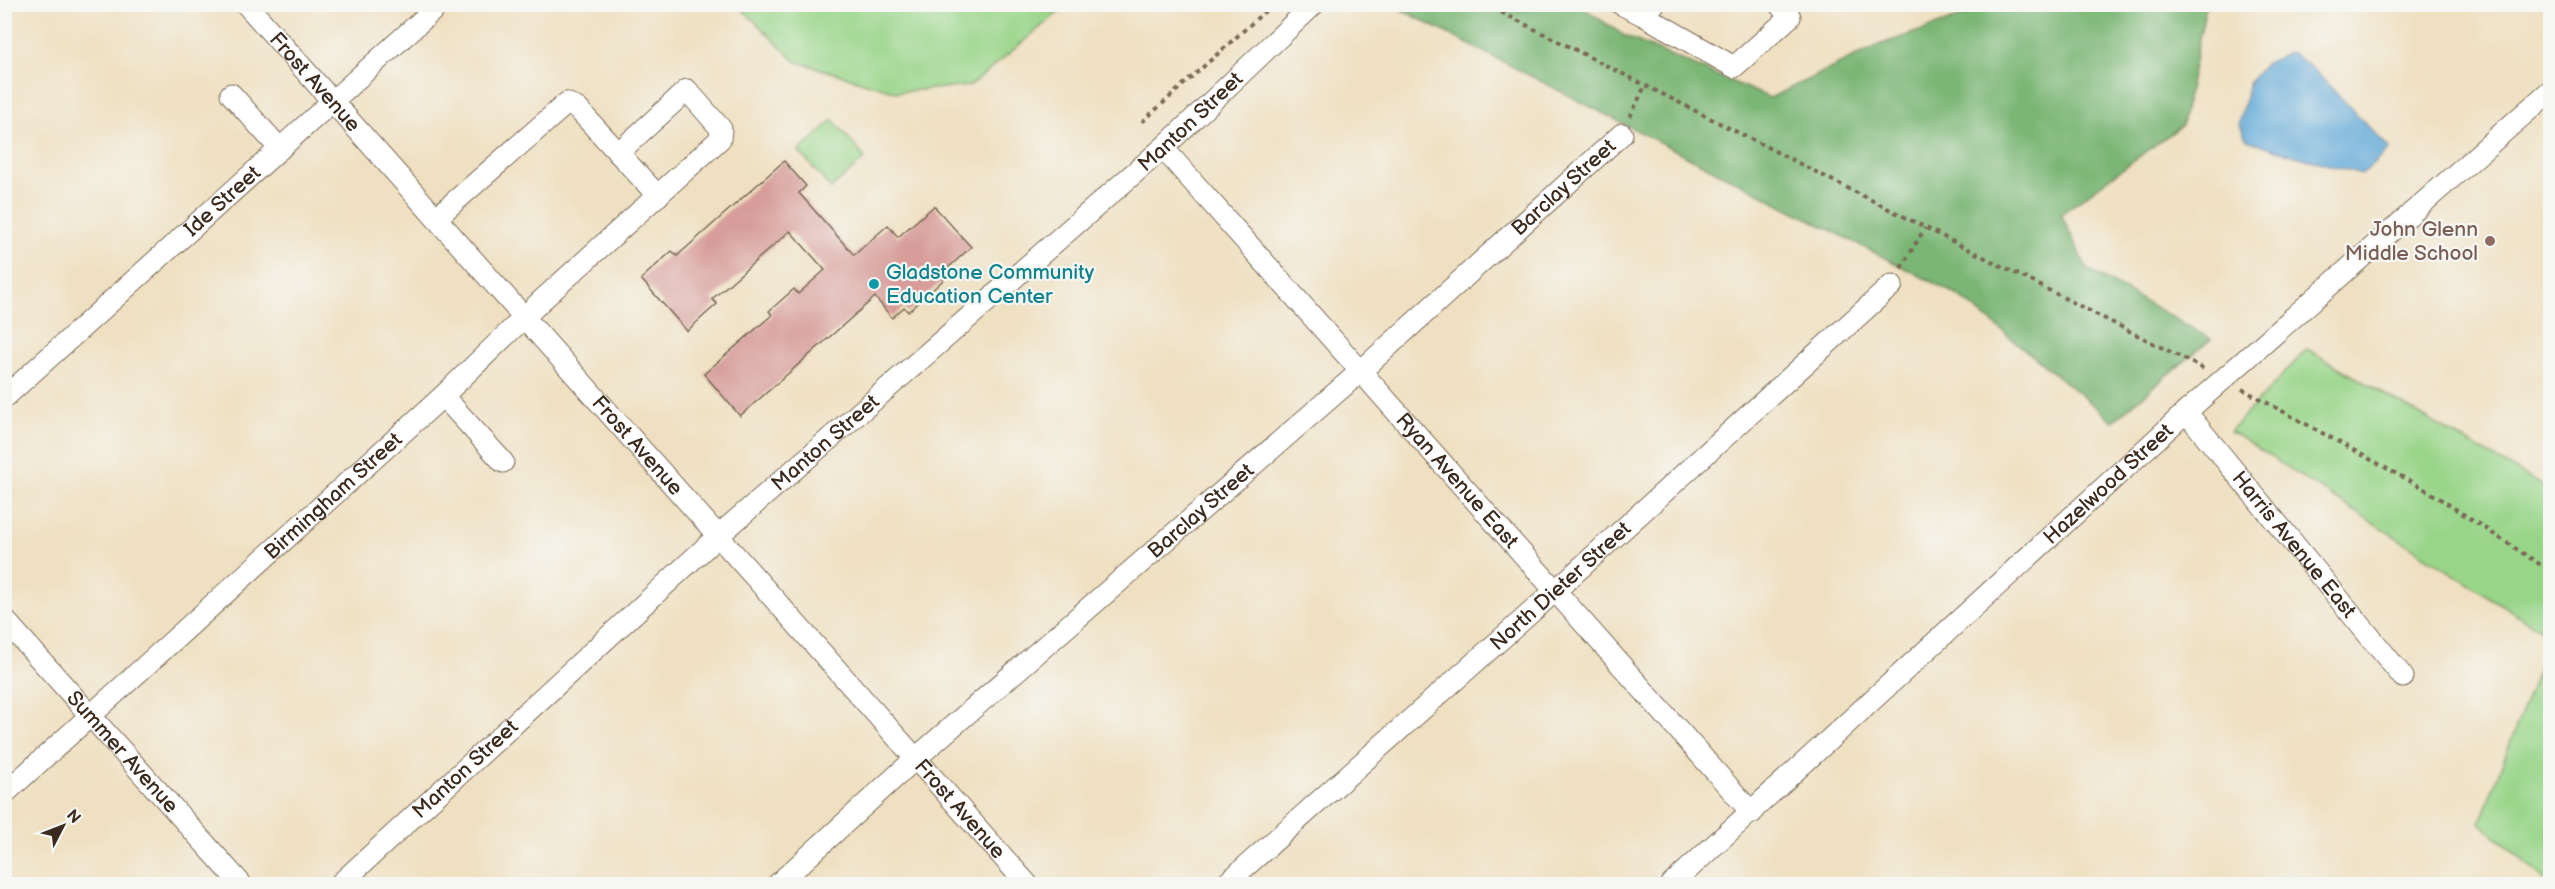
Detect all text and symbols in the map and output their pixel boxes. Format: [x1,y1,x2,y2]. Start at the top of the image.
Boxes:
street label: Frost Avenue [264,27,365,137]
street label: Manton Street [1133,66,1248,177]
street label: Barclay Street [1506,134,1621,241]
street label: Ide Street [179,160,266,242]
place label: John Glenn Middle School [2345,217,2478,266]
marker: John Glenn Middle School [2483,234,2497,248]
place label: Gladstone Community Education Center [886,260,1095,309]
marker: Gladstone Community Education Center [867,277,881,291]
street label: Manton Street [767,389,885,497]
street label: Frost Avenue [587,391,688,501]
street label: Ryan Avenue East [1391,408,1524,554]
street label: Hazelwood Street [2038,418,2179,550]
street label: Birmingham Street [259,427,408,565]
street label: Barclay Street [1143,458,1259,564]
street label: Harris Avenue East [2227,466,2362,623]
street label: North Dieter Street [1485,516,1637,656]
street label: Summer Avenue [61,686,183,818]
street label: Manton Street [407,714,524,824]
street label: Frost Avenue [909,754,1011,864]
north arrow [33,796,93,856]
text: N [62,806,84,828]

